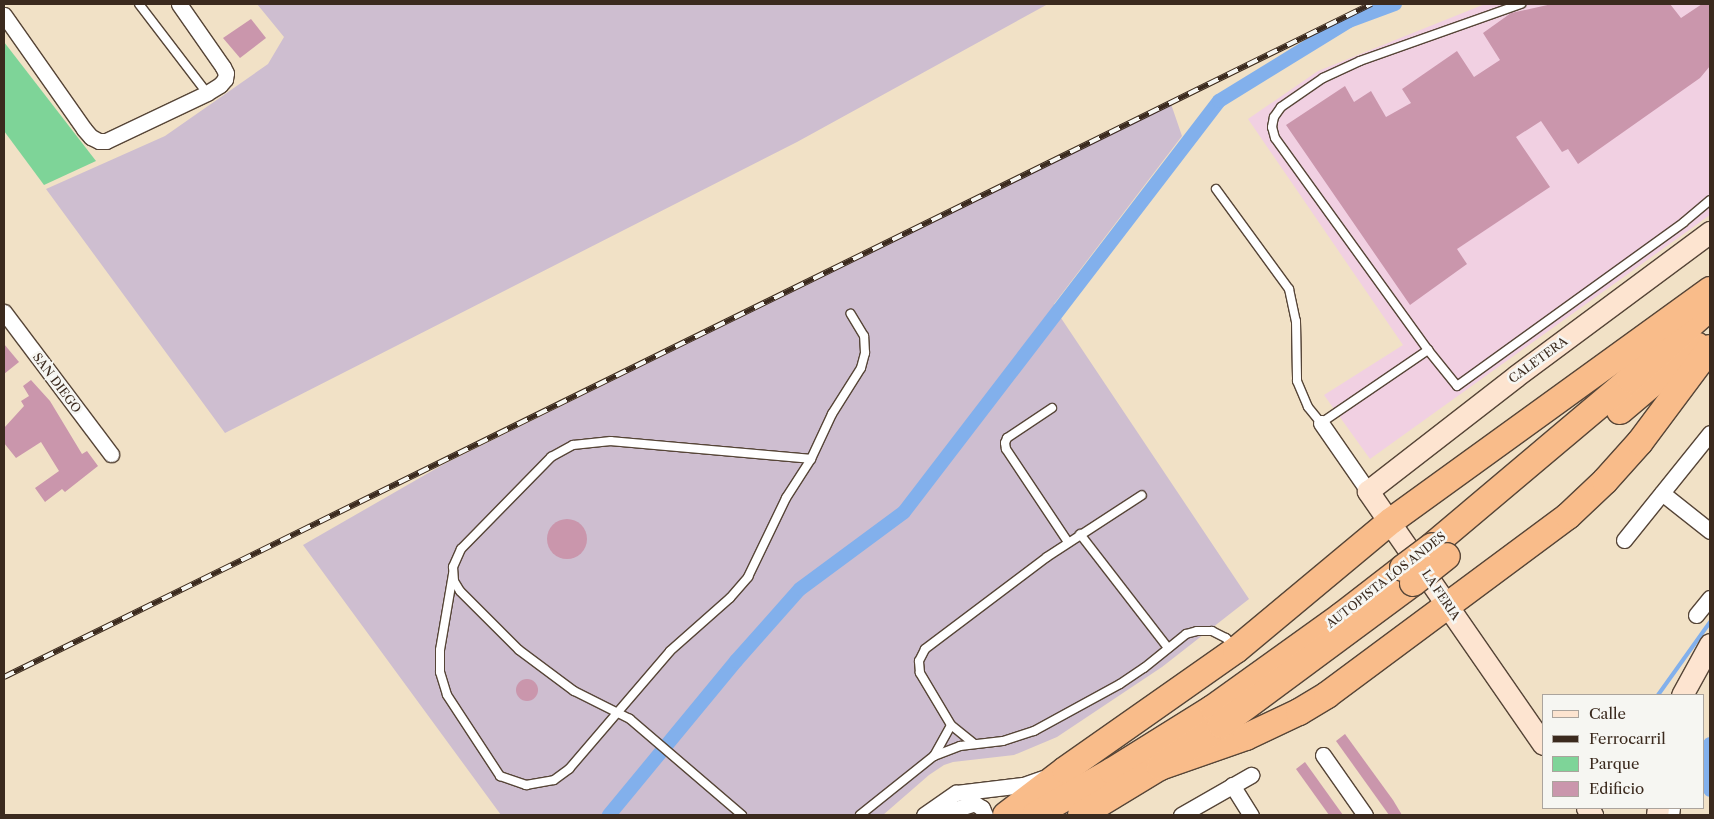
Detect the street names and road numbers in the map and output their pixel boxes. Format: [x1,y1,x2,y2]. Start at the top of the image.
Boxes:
street label: CALETERA [1506,334,1570,386]
street label: SAN DIEGO [30,350,84,416]
street label: AUTOPISTA LOS ANDES [1323,529,1449,631]
street label: LA FERIA [1419,567,1463,623]

